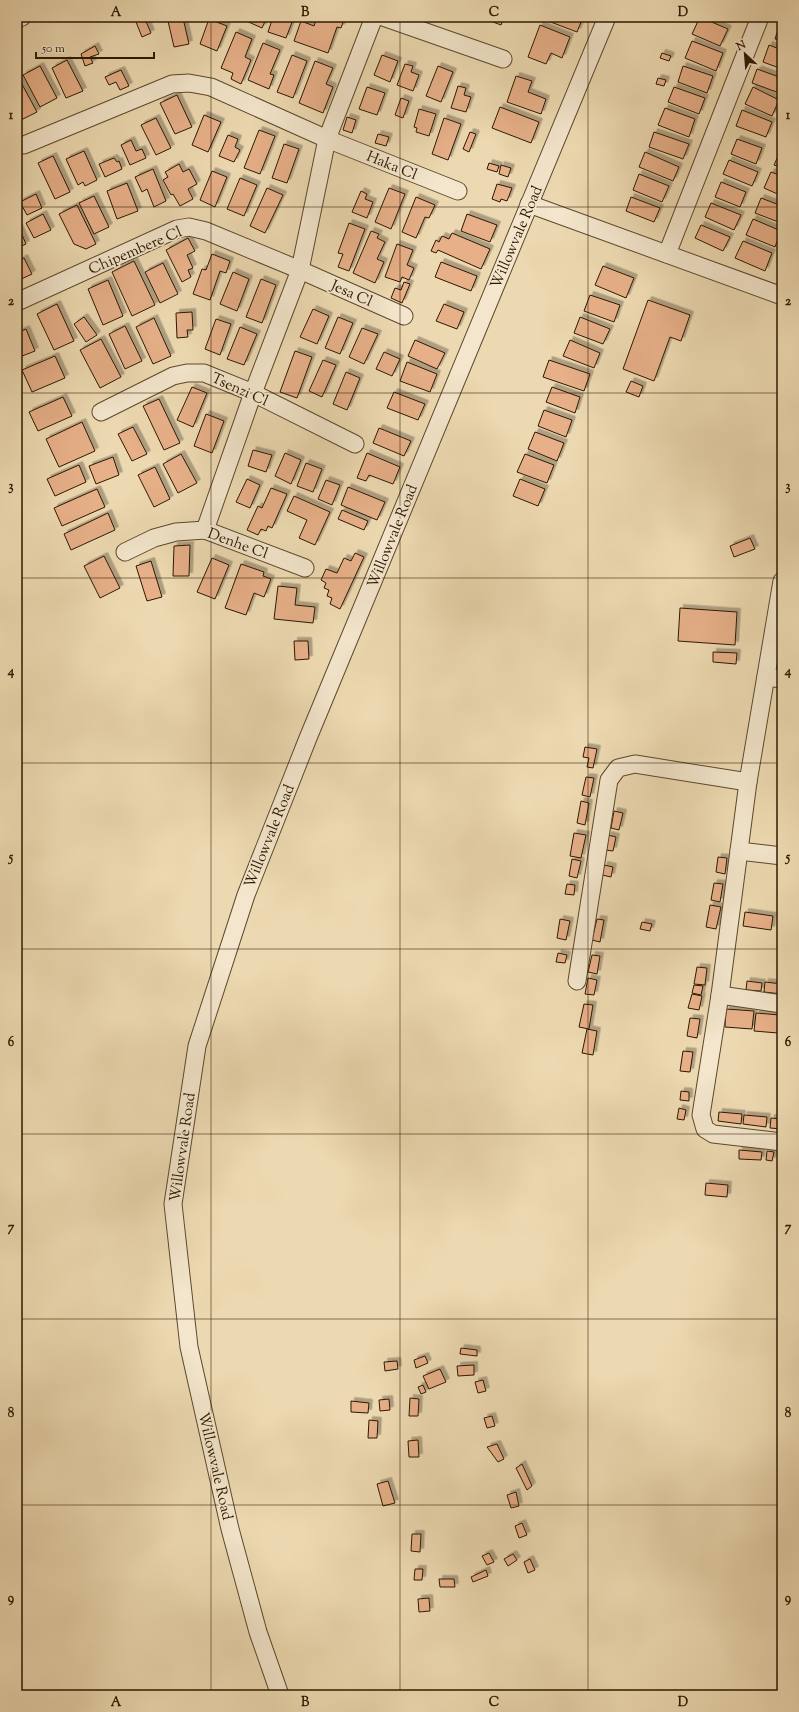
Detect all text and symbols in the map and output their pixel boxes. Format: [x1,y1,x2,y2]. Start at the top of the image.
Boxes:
text: A [111,4,122,22]
text: B [301,4,310,22]
text: C [489,4,499,22]
text: D [678,4,688,22]
scale bar [36,34,154,60]
north arrow [725,34,765,74]
text: N [733,37,749,55]
text: 50 m [41,40,65,58]
text: 1 [9,107,14,125]
text: 1 [786,107,791,125]
street label: Haka Cl [363,147,420,186]
street label: Willowvale Road [486,182,549,292]
street label: Chipembere Cl [85,222,186,281]
street label: Jesa Cl [326,275,376,313]
text: 2 [8,293,15,311]
text: 2 [785,293,792,311]
street label: Tsenzi Cl [208,368,271,412]
text: 3 [8,478,14,496]
text: 3 [785,478,791,496]
street label: Willowvale Road [363,481,424,591]
street label: Denhe Cl [204,524,271,565]
text: 4 [7,663,15,681]
text: 4 [784,663,792,681]
street label: Willowvale Road [240,781,301,891]
text: 5 [8,849,14,867]
text: 5 [785,849,791,867]
text: 6 [8,1034,15,1052]
text: 6 [785,1034,792,1052]
street label: Willowvale Road [165,1091,202,1203]
text: 7 [8,1219,15,1237]
text: 7 [785,1219,792,1237]
text: 8 [8,1405,15,1423]
text: 8 [785,1405,792,1423]
street label: Willowvale Road [192,1410,237,1523]
text: 9 [8,1590,15,1608]
text: 9 [785,1590,792,1608]
text: A [111,1694,122,1712]
text: B [301,1694,310,1712]
text: C [489,1694,499,1712]
text: D [678,1694,688,1712]

